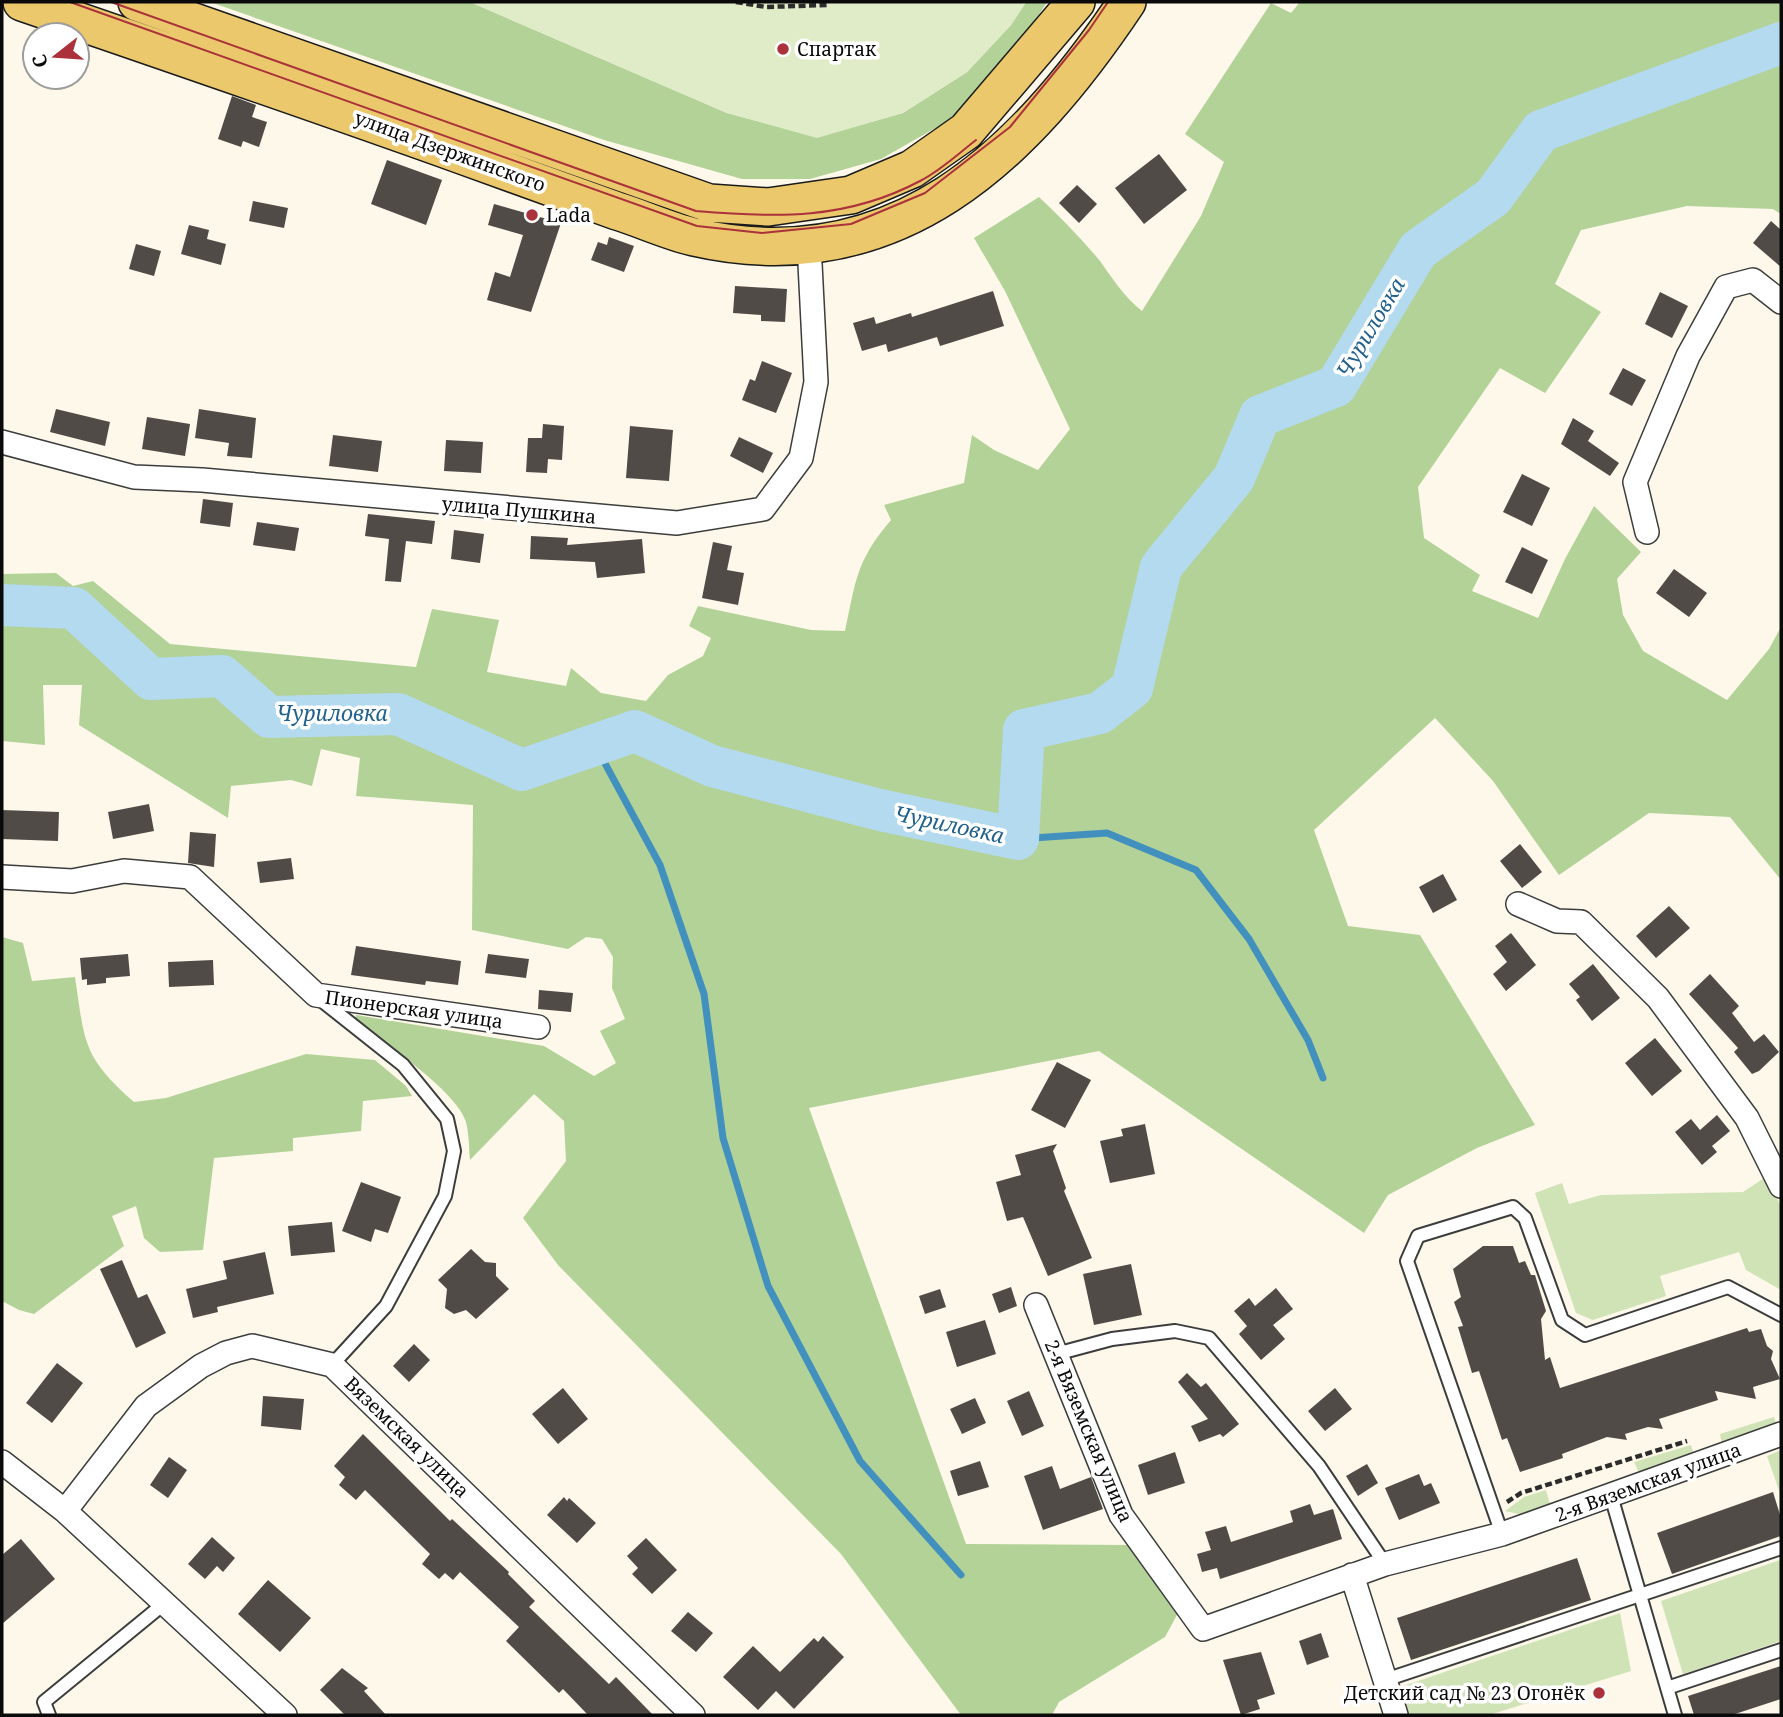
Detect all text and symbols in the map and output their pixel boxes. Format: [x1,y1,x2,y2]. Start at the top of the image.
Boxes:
north arrow [21,21,91,91]
place label: Спартак [797,36,877,62]
marker: Спартак [775,41,791,57]
text: С [25,51,54,71]
street label: улица Дзержинского [351,104,549,198]
place label: Lada [546,202,591,228]
marker: Lada [524,207,540,223]
water label: Чуриловка [1329,272,1411,383]
street label: улица Пушкина [441,490,597,530]
water label: Чуриловка [276,699,388,727]
water label: Чуриловка [892,799,1007,849]
street label: Пионерская улица [323,984,505,1034]
street label: 2-я Вяземская улица [1039,1336,1139,1526]
street label: Вяземская улица [339,1371,475,1503]
street label: 2-я Вяземская улица [1551,1436,1745,1528]
place label: Детский сад № 23 Огонёк [1344,1680,1586,1706]
marker: Детский сад № 23 Огонёк [1591,1685,1607,1701]

